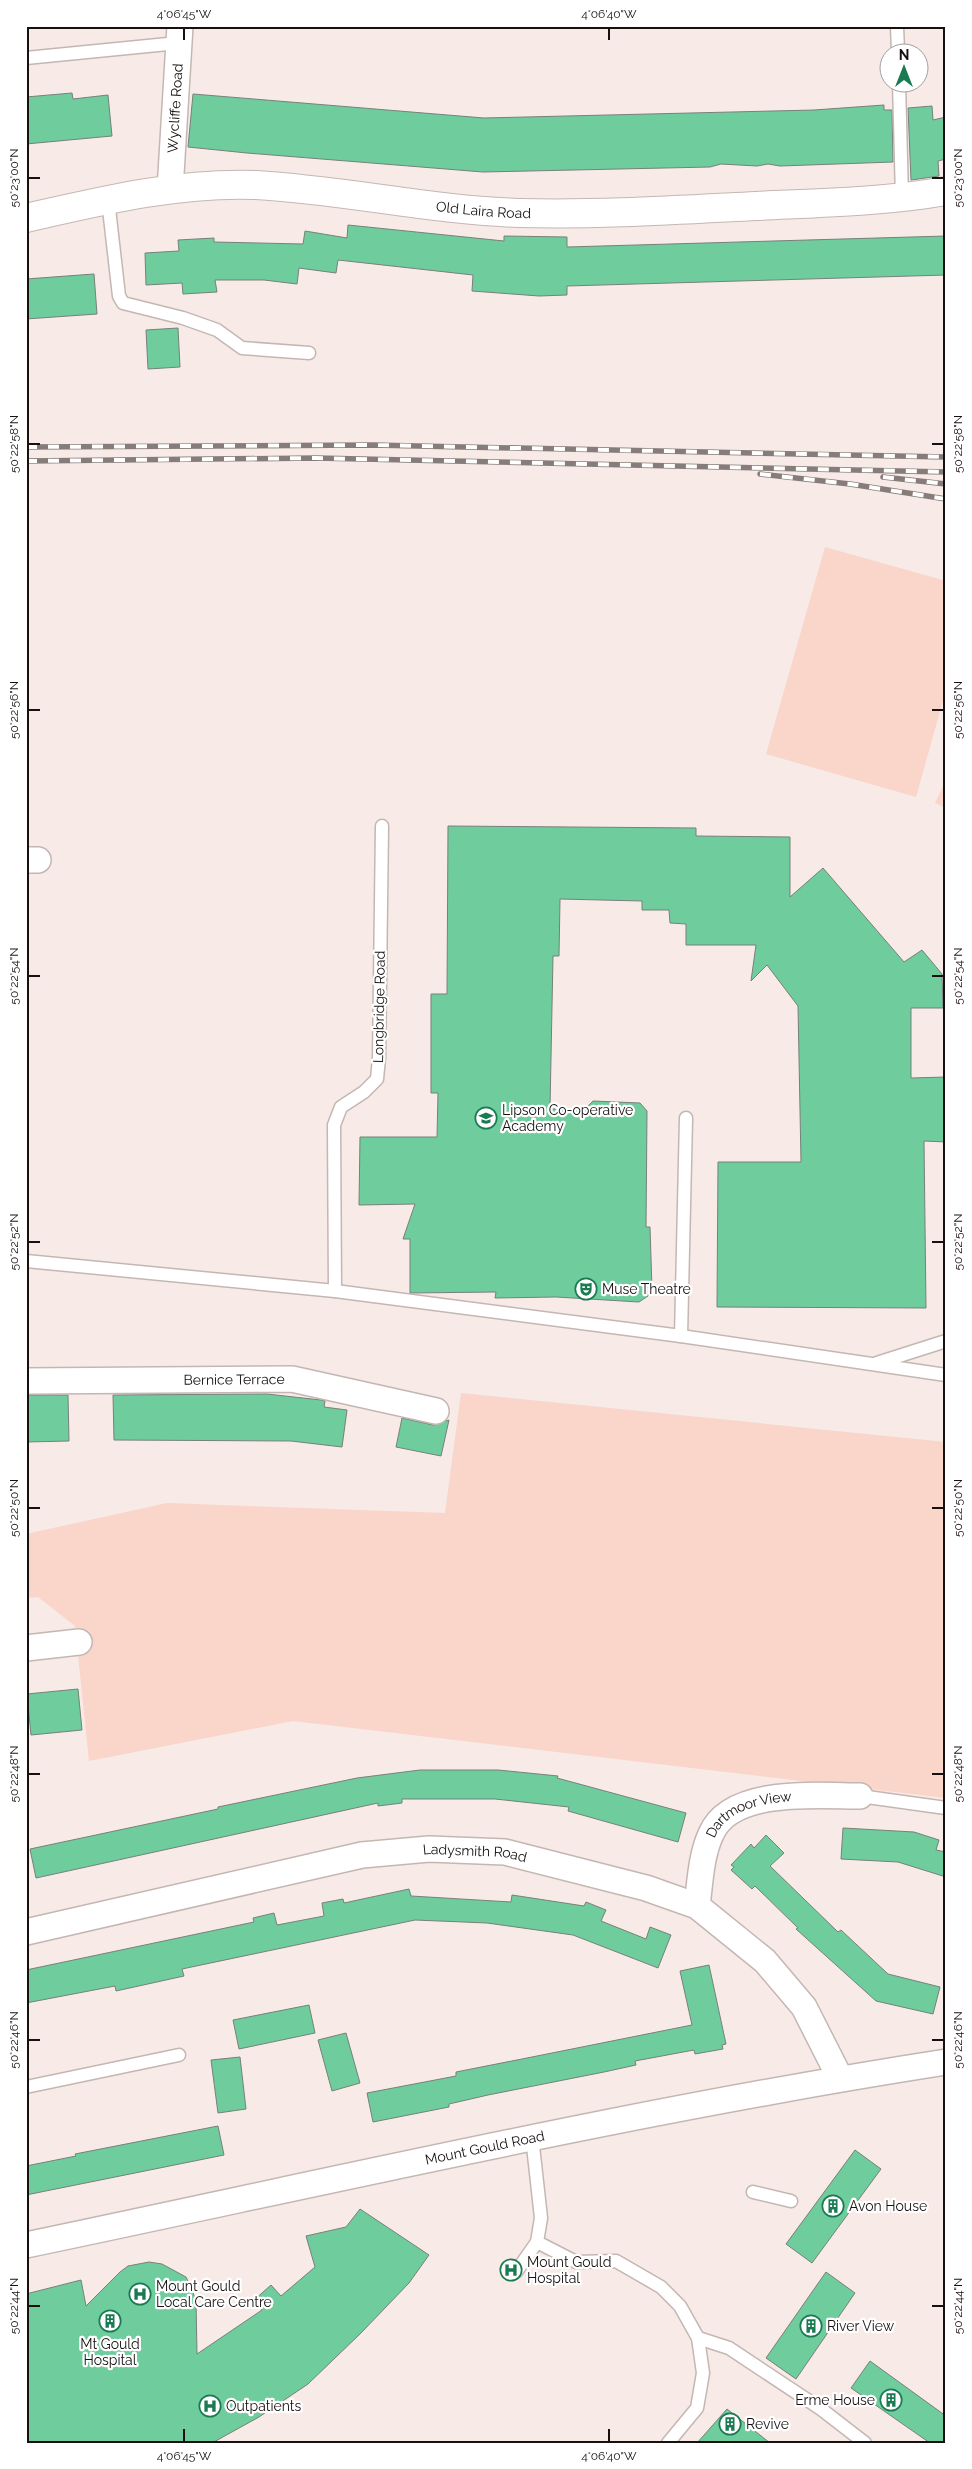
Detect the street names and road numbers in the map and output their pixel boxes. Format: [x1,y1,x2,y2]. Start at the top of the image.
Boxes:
street label: Wycliffe Road [164,63,186,153]
street label: Old Laira Road [435,198,531,221]
street label: Longbridge Road [370,951,388,1063]
street label: Bernice Terrace [183,1371,285,1388]
street label: Dartmoor View [702,1788,793,1840]
street label: Ladysmith Road [422,1841,529,1865]
street label: Mount Gould Road [424,2127,546,2168]

